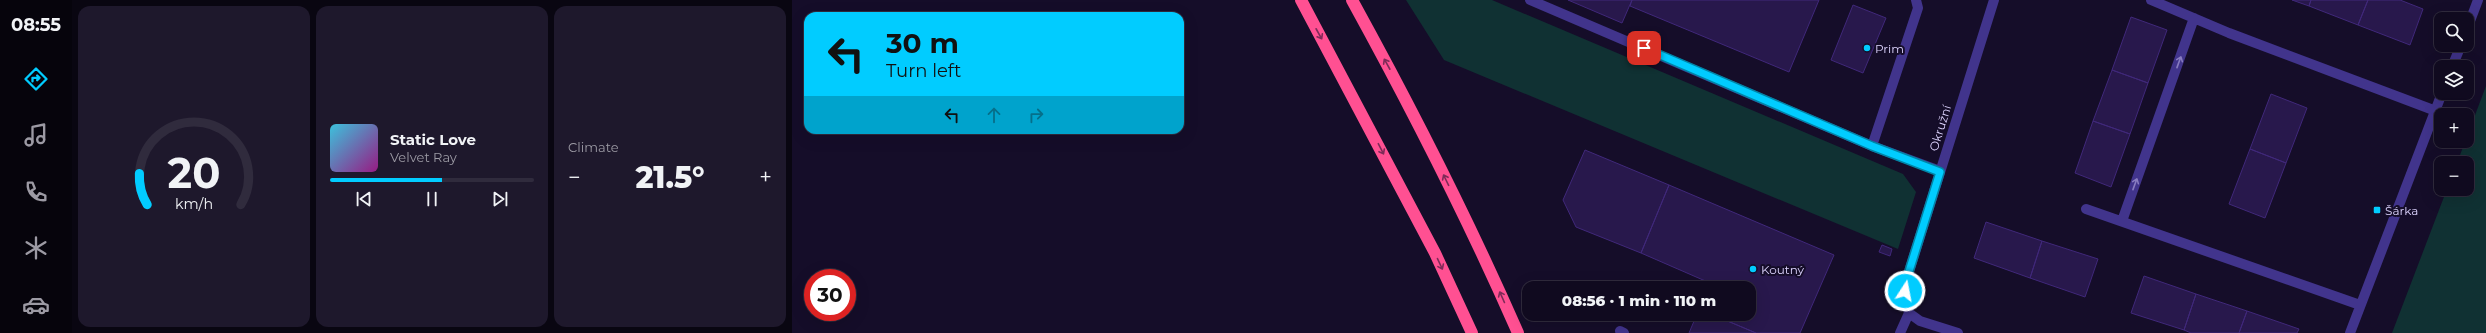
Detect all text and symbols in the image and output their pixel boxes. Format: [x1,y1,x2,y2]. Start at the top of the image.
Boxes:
map controls [2434,12,2474,196]
button: search [2434,12,2474,52]
text: 08:55 [11,14,61,36]
text: 30 m [886,26,959,60]
icon: left [820,28,872,80]
one-way arrow [1316,28,1324,40]
pin [1627,31,1661,65]
icon: arrive [1633,37,1655,59]
place label: Prim [1875,41,1904,56]
marker: Prim [1862,43,1872,53]
one-way arrow [2175,56,2183,68]
one-way arrow [1383,58,1391,70]
text: Turn left [886,60,961,82]
button: layers [2434,60,2474,100]
icon: directions [22,65,50,93]
street label: Okružní [1926,102,1954,153]
icon: left [941,104,963,126]
icon: ahead [983,104,1005,126]
icon: right [1025,104,1047,126]
button: + [2434,108,2474,148]
icon: music [22,121,50,149]
text: Static Love [390,130,476,149]
text: Climate [568,139,619,155]
one-way arrow [1377,143,1385,155]
text: 20 [168,147,220,197]
text: Velvet Ray [390,149,457,165]
button: − [2434,156,2474,196]
text: 21.5° [635,159,705,196]
text: − [568,164,581,191]
text: + [759,164,772,191]
one-way arrow [1442,174,1450,186]
icon: phone [22,178,50,206]
one-way arrow [2132,178,2139,191]
icon: previous [353,188,375,210]
icon: pause [421,188,443,210]
icon: next [489,188,511,210]
text: km/h [175,194,213,212]
place label: Šárka [2385,203,2418,218]
marker: Šárka [2372,205,2382,215]
icon: climate [22,234,50,262]
one-way arrow [1437,258,1444,270]
place label: Koutný [1761,262,1805,277]
marker: Koutný [1748,264,1758,274]
speed limit sign: 30 [804,269,856,321]
position arrow [1884,270,1926,312]
icon: car [22,291,50,319]
text: 08:56 · 1 min · 110 m [1562,291,1716,310]
one-way arrow [1498,292,1505,304]

